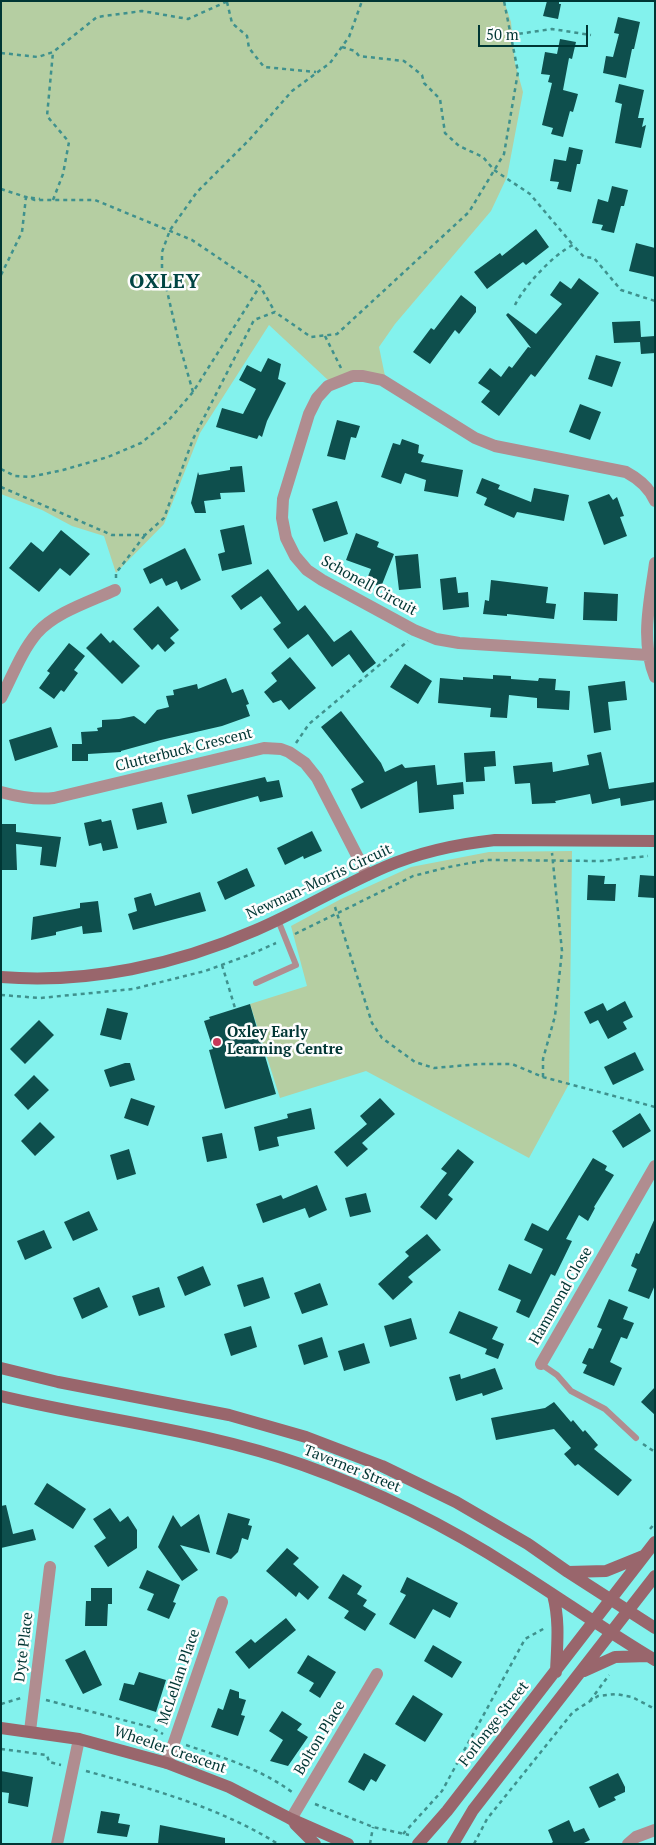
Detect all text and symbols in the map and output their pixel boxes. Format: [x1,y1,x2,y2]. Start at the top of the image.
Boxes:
scale bar [481,15,591,47]
text: 50 m [486,24,519,44]
district label: OXLEY [129,270,201,294]
street label: Schonell Circuit [318,552,420,620]
street label: Clutterbuck Crescent [114,724,254,776]
street label: Newman-Morris Circuit [243,840,395,924]
place label: Oxley Early Learning Centre [227,1024,343,1059]
marker: Oxley Early Learning Centre [211,1036,223,1048]
street label: Hammond Close [526,1244,596,1348]
street label: Taverner Street [301,1441,403,1497]
street label: Dyte Place [11,1611,37,1683]
street label: McLellan Place [154,1627,204,1727]
street label: Forlonge Street [455,1678,533,1770]
street label: Bolton Place [291,1697,349,1779]
street label: Wheeler Crescent [111,1722,229,1778]

